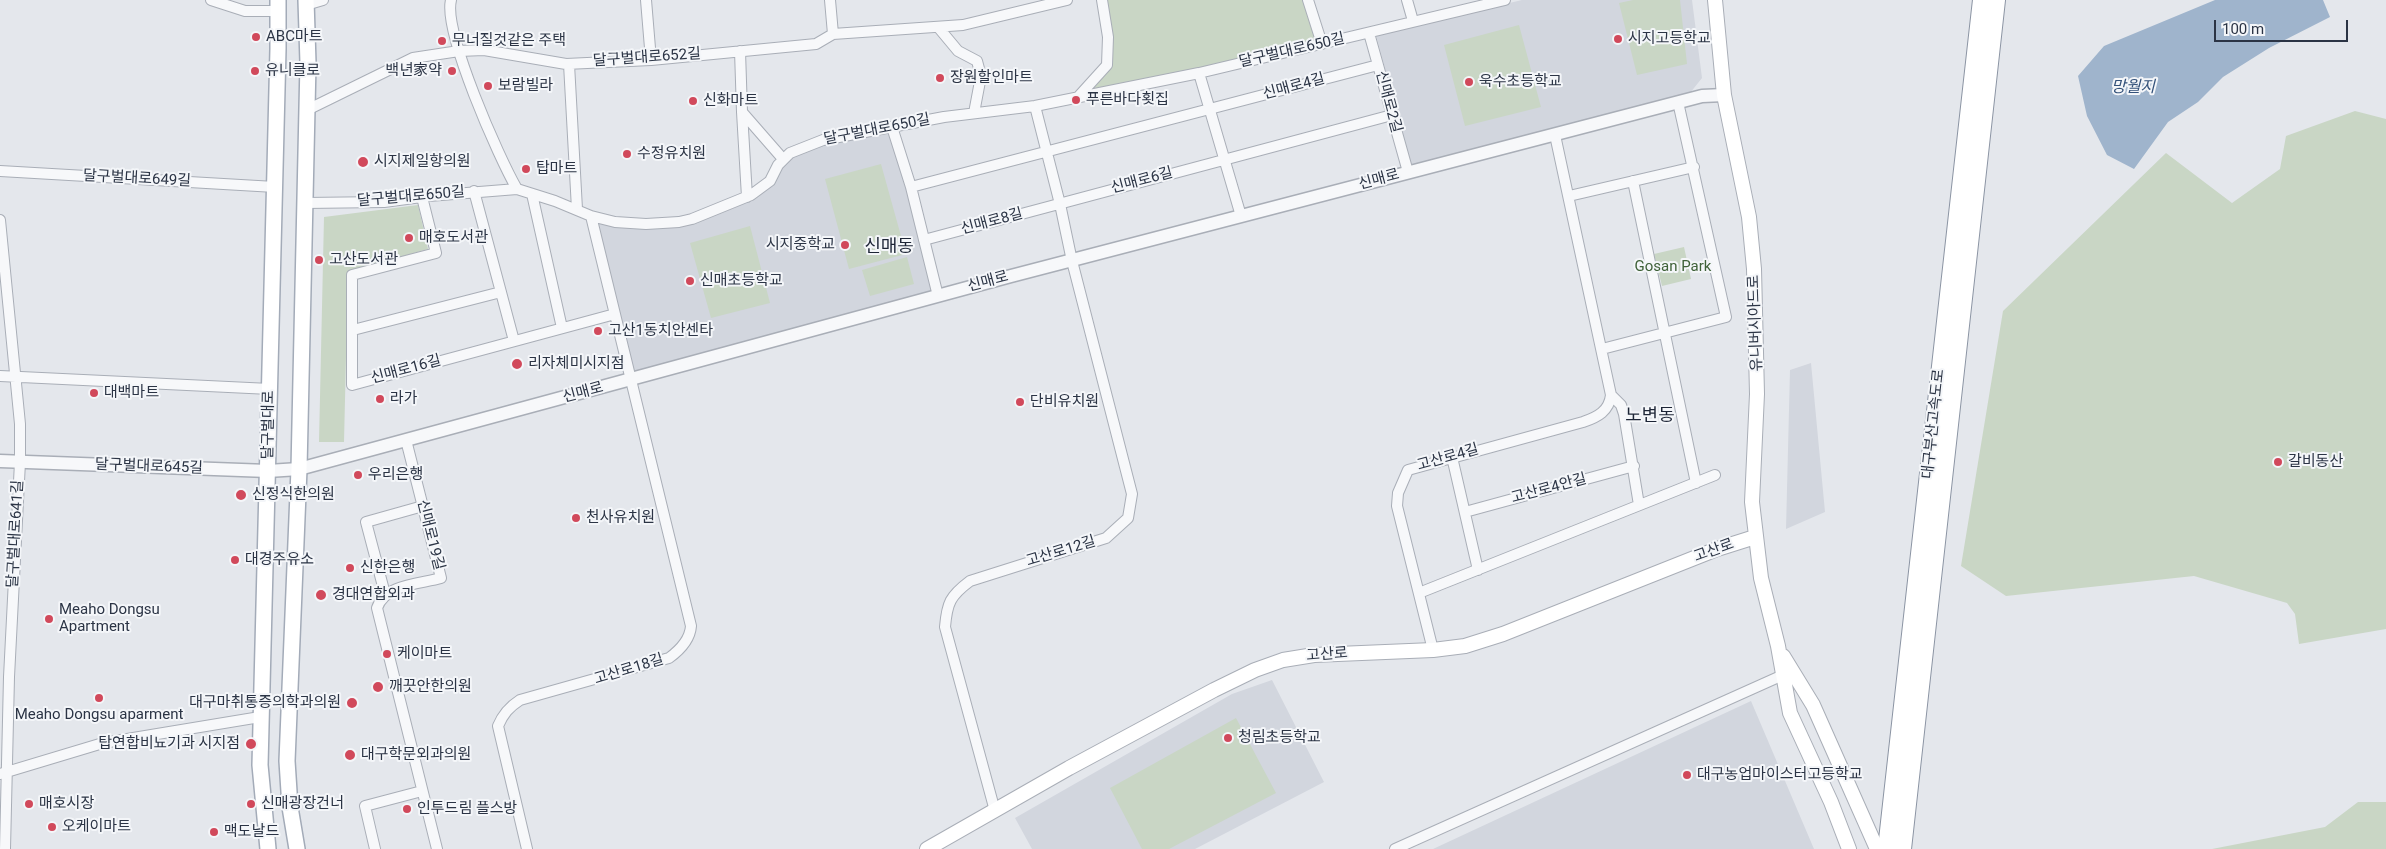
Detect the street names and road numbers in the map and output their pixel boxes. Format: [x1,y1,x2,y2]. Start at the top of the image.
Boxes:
street label: 달구벌대로650길 [1237,30,1347,72]
street label: 달구벌대로652길 [592,45,702,71]
street label: 신매로2길 [1371,69,1405,135]
street label: 신매로4길 [1261,70,1327,104]
street label: 달구벌대로650길 [822,111,932,149]
street label: 신매로6길 [1109,164,1175,198]
street label: 신매로 [1357,166,1401,194]
street label: 달구벌대로649길 [83,167,191,191]
street label: 달구벌대로650길 [356,183,466,211]
street label: 신매로8길 [959,205,1025,239]
street label: 신매로 [966,268,1010,296]
street label: 유니버시아드로 [1745,274,1767,372]
street label: 신매로16길 [369,352,443,388]
street label: 대구부산고속도로 [1919,368,1949,480]
street label: 신매로 [561,379,605,407]
street label: 달구벌대로 [259,390,279,460]
street label: 고산로4길 [1415,441,1481,475]
street label: 달구벌대로645길 [95,456,203,478]
street label: 고산로4안길 [1509,470,1589,508]
street label: 달구벌대로641길 [4,480,28,588]
street label: 신매로19길 [413,498,447,572]
street label: 고산로12길 [1024,533,1098,571]
street label: 고산로 [1691,535,1737,567]
street label: 고산로 [1306,645,1348,665]
street label: 고산로18길 [592,651,666,689]

